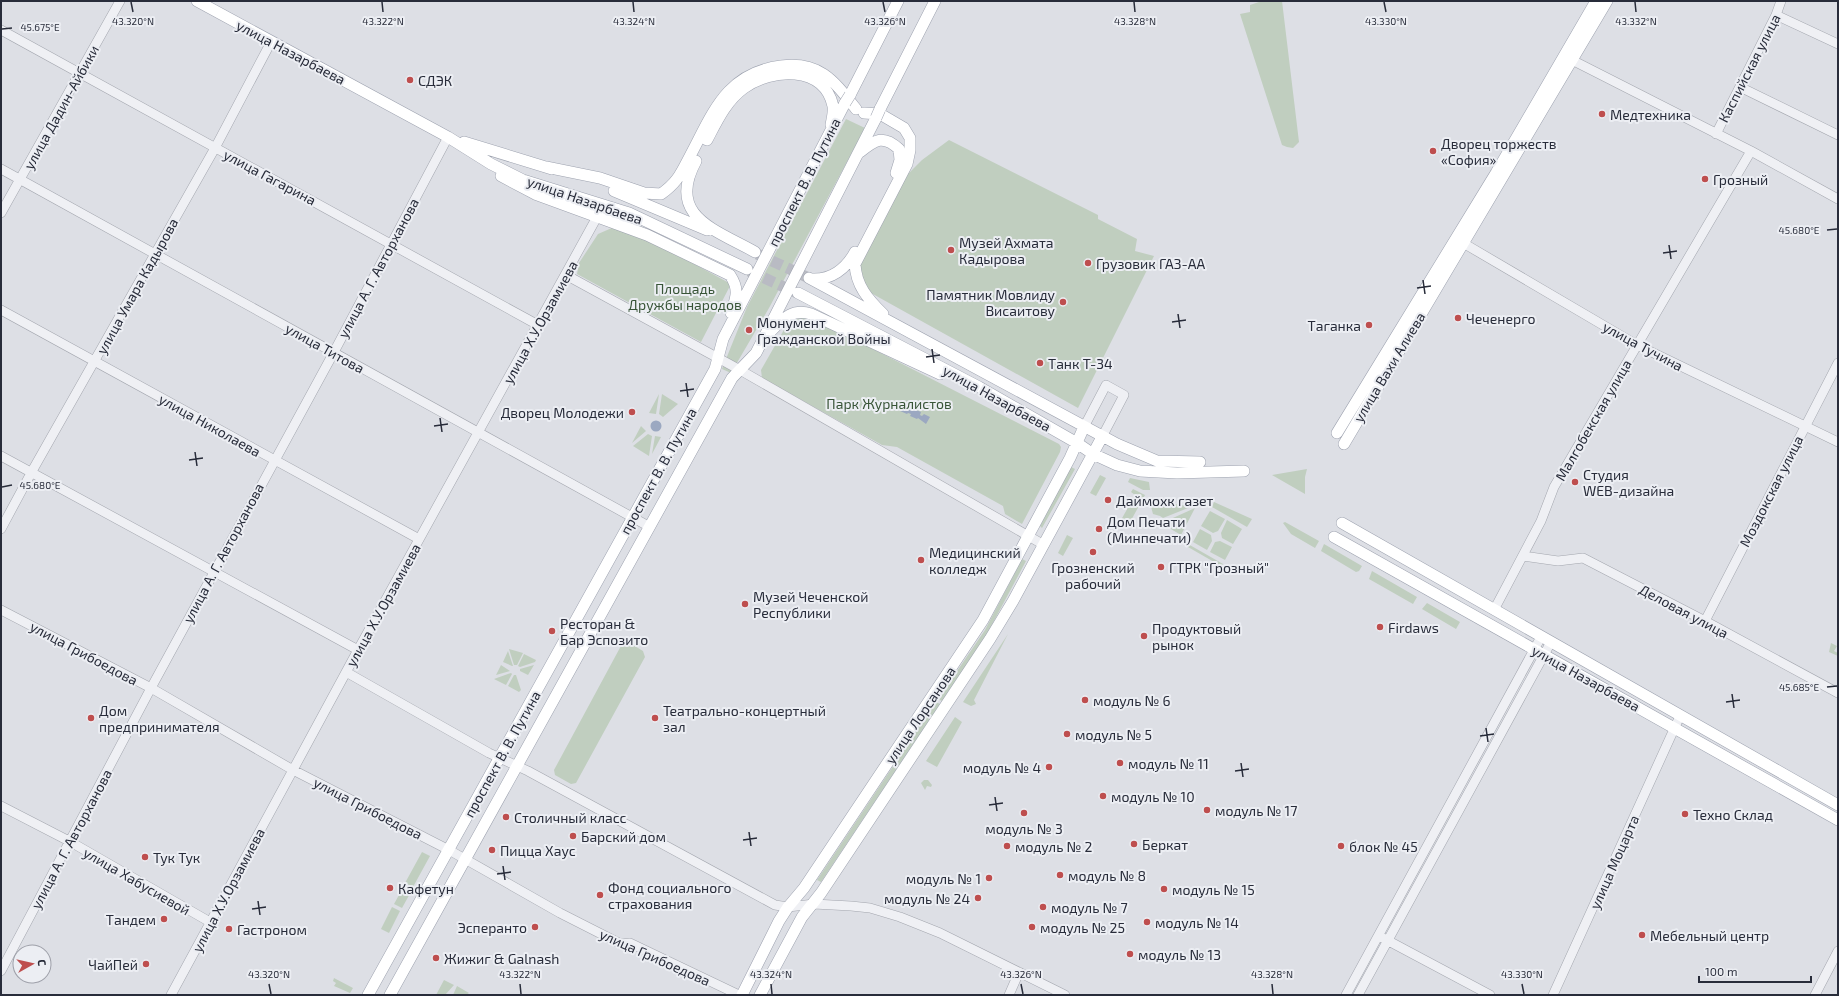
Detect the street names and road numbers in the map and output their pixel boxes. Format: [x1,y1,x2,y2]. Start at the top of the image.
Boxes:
street label: Каспийская улица [1714,11,1784,125]
street label: улица Назарбаева [234,16,348,88]
street label: улица Дадин-Айбики [20,42,102,172]
street label: проспект В. В. Путина [764,115,844,249]
street label: улица Гагарина [221,146,319,208]
street label: улица Назарбаева [525,172,645,228]
street label: улица А. Г. Авторханова [334,195,422,341]
street label: улица Умара Кадырова [93,215,181,357]
street label: улица Х.У.Орзамиева [499,257,581,387]
street label: улица Вахи Алиева [1349,309,1429,425]
street label: улица Тучина [1600,318,1686,374]
street label: улица Титова [283,319,367,377]
street label: Малгобекская улица [1551,356,1635,484]
street label: улица Назарбаева [940,361,1054,435]
street label: улица Николаева [156,390,264,460]
street label: проспект В. В. Путина [616,405,700,537]
street label: Моздокская улица [1736,433,1806,549]
street label: улица А. Г. Авторханова [179,480,267,626]
street label: улица Х.У.Орзамиева [342,540,424,670]
street label: Деловая улица [1637,580,1731,642]
street label: улица Грибоедова [27,617,141,689]
street label: улица Назарбаева [1529,641,1643,715]
street label: улица Лорсанова [881,663,959,767]
street label: проспект В. В. Путина [460,688,544,820]
street label: улица А. Г. Авторханова [27,766,115,912]
street label: улица Грибоедова [311,773,425,843]
street label: улица Моцарта [1586,812,1642,912]
street label: улица Х.У.Орзамиева [188,825,268,955]
street label: улица Хабусиевой [81,844,193,918]
street label: улица Грибоедова [597,925,713,989]

